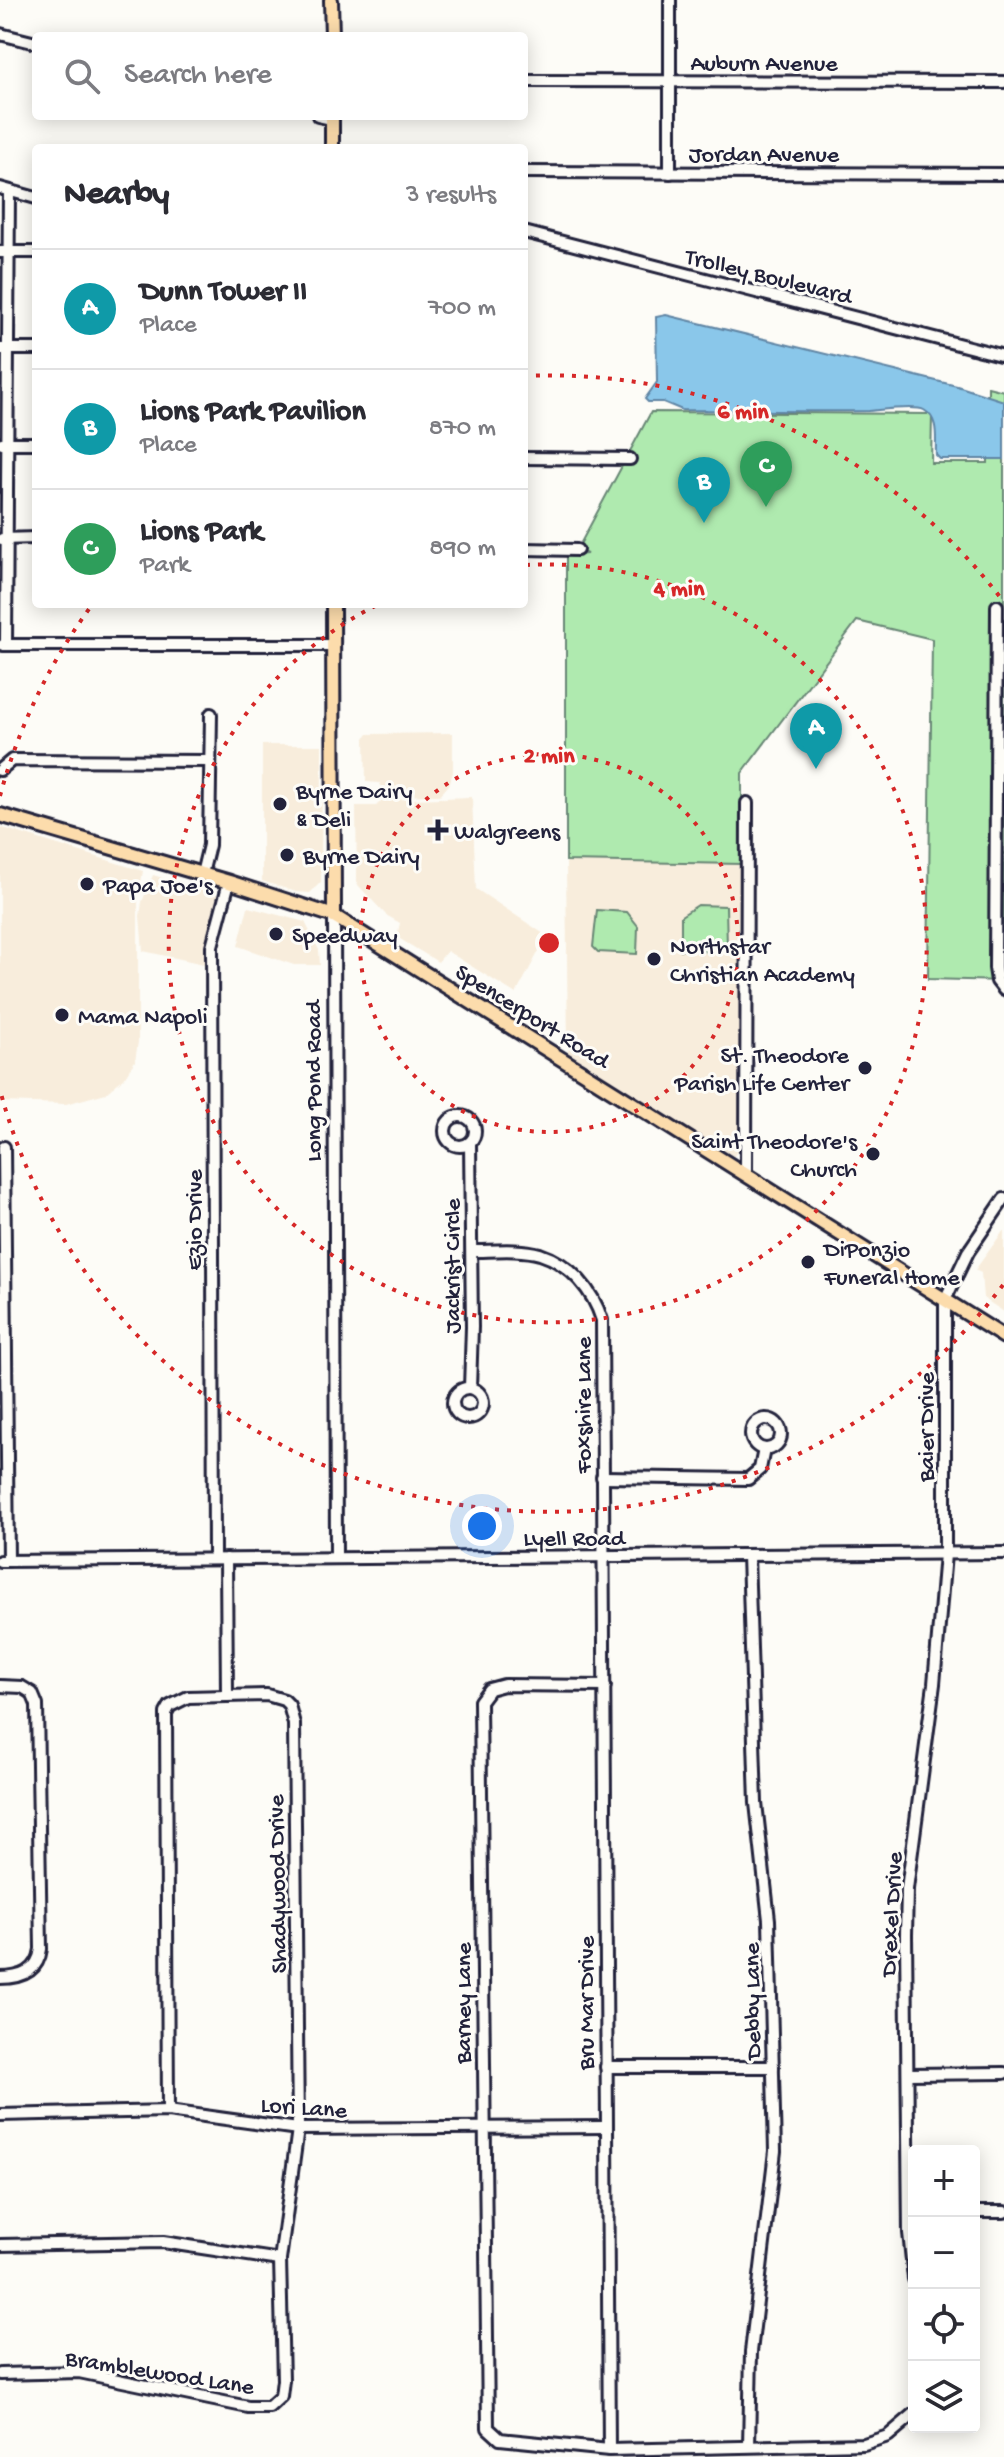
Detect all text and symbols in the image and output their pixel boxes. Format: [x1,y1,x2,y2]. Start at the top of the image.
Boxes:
search box [32,32,528,120]
street label: Auburn Avenue [690,51,838,80]
icon: search [60,54,104,98]
text: Search here [124,59,272,94]
street label: Jordan Avenue [689,142,840,171]
text: Nearby [64,176,169,216]
text: 3 results [406,181,496,212]
street label: Trolley Boulevard [680,243,856,314]
text: Dunn Tower II [140,276,307,311]
text: A [82,294,98,325]
text: 700 m [428,294,496,325]
text: Place [140,311,197,342]
text: Lions Park Pavilion [140,396,366,431]
text: 6 min [717,399,769,428]
text: B [83,414,97,445]
text: 870 m [429,414,496,445]
text: Place [140,431,197,462]
pin: C [740,441,792,507]
pin: B [678,457,730,523]
text: Lions Park [140,516,263,551]
text: C [83,534,97,565]
text: 890 m [429,534,496,565]
text: Park [140,551,190,582]
text: 4 min [653,576,705,605]
pin: A [790,703,842,769]
text: 2 min [523,743,575,772]
place label: Byrne Dairy & Deli [295,779,413,836]
marker: Byrne Dairy & Deli [271,795,289,813]
place label: Walgreens [454,819,561,848]
marker: Walgreens [429,821,447,839]
place label: Byrne Dairy [302,844,420,873]
marker: Byrne Dairy [278,846,296,864]
place label: Papa Joe's [102,873,214,902]
marker: Papa Joe's [78,875,96,893]
place label: Speedway [292,923,398,952]
marker: Speedway [267,925,285,943]
centre of rings [535,929,563,957]
place label: Northstar Christian Academy [670,934,855,991]
marker: Northstar Christian Academy [645,950,663,968]
street label: Spencerport Road [449,959,615,1078]
street label: Long Pond Road [301,998,330,1162]
place label: Mama Napoli [78,1004,208,1033]
marker: Mama Napoli [53,1006,71,1024]
place label: St. Theodore Parish Life Center [673,1043,852,1100]
marker: St. Theodore Parish Life Center [856,1059,874,1077]
place label: Saint Theodore's Church [691,1129,858,1186]
marker: Saint Theodore's Church [864,1145,882,1163]
street label: Ezio Drive [182,1169,211,1271]
street label: Jackrist Circle [440,1198,469,1334]
place label: DiPonzio Funeral Home [822,1237,960,1294]
marker: DiPonzio Funeral Home [799,1253,817,1271]
street label: Foxshire Lane [571,1336,600,1474]
street label: Baier Drive [914,1372,943,1483]
your location [462,1506,502,1546]
street label: Lyell Road [523,1526,627,1555]
street label: Shadywood Drive [263,1794,296,1974]
street label: Drexel Drive [876,1850,911,1979]
street label: Bru Mar Drive [574,1935,603,2071]
street label: Barney Lane [451,1942,480,2065]
street label: Debby Lane [739,1942,770,2062]
street label: Lori Lane [260,2092,349,2127]
map controls [908,2145,980,2433]
button: + [908,2145,980,2217]
button: − [908,2217,980,2289]
button: locate [908,2289,980,2361]
street label: Bramblewood Lane [62,2345,256,2404]
button: layers [908,2361,980,2433]

